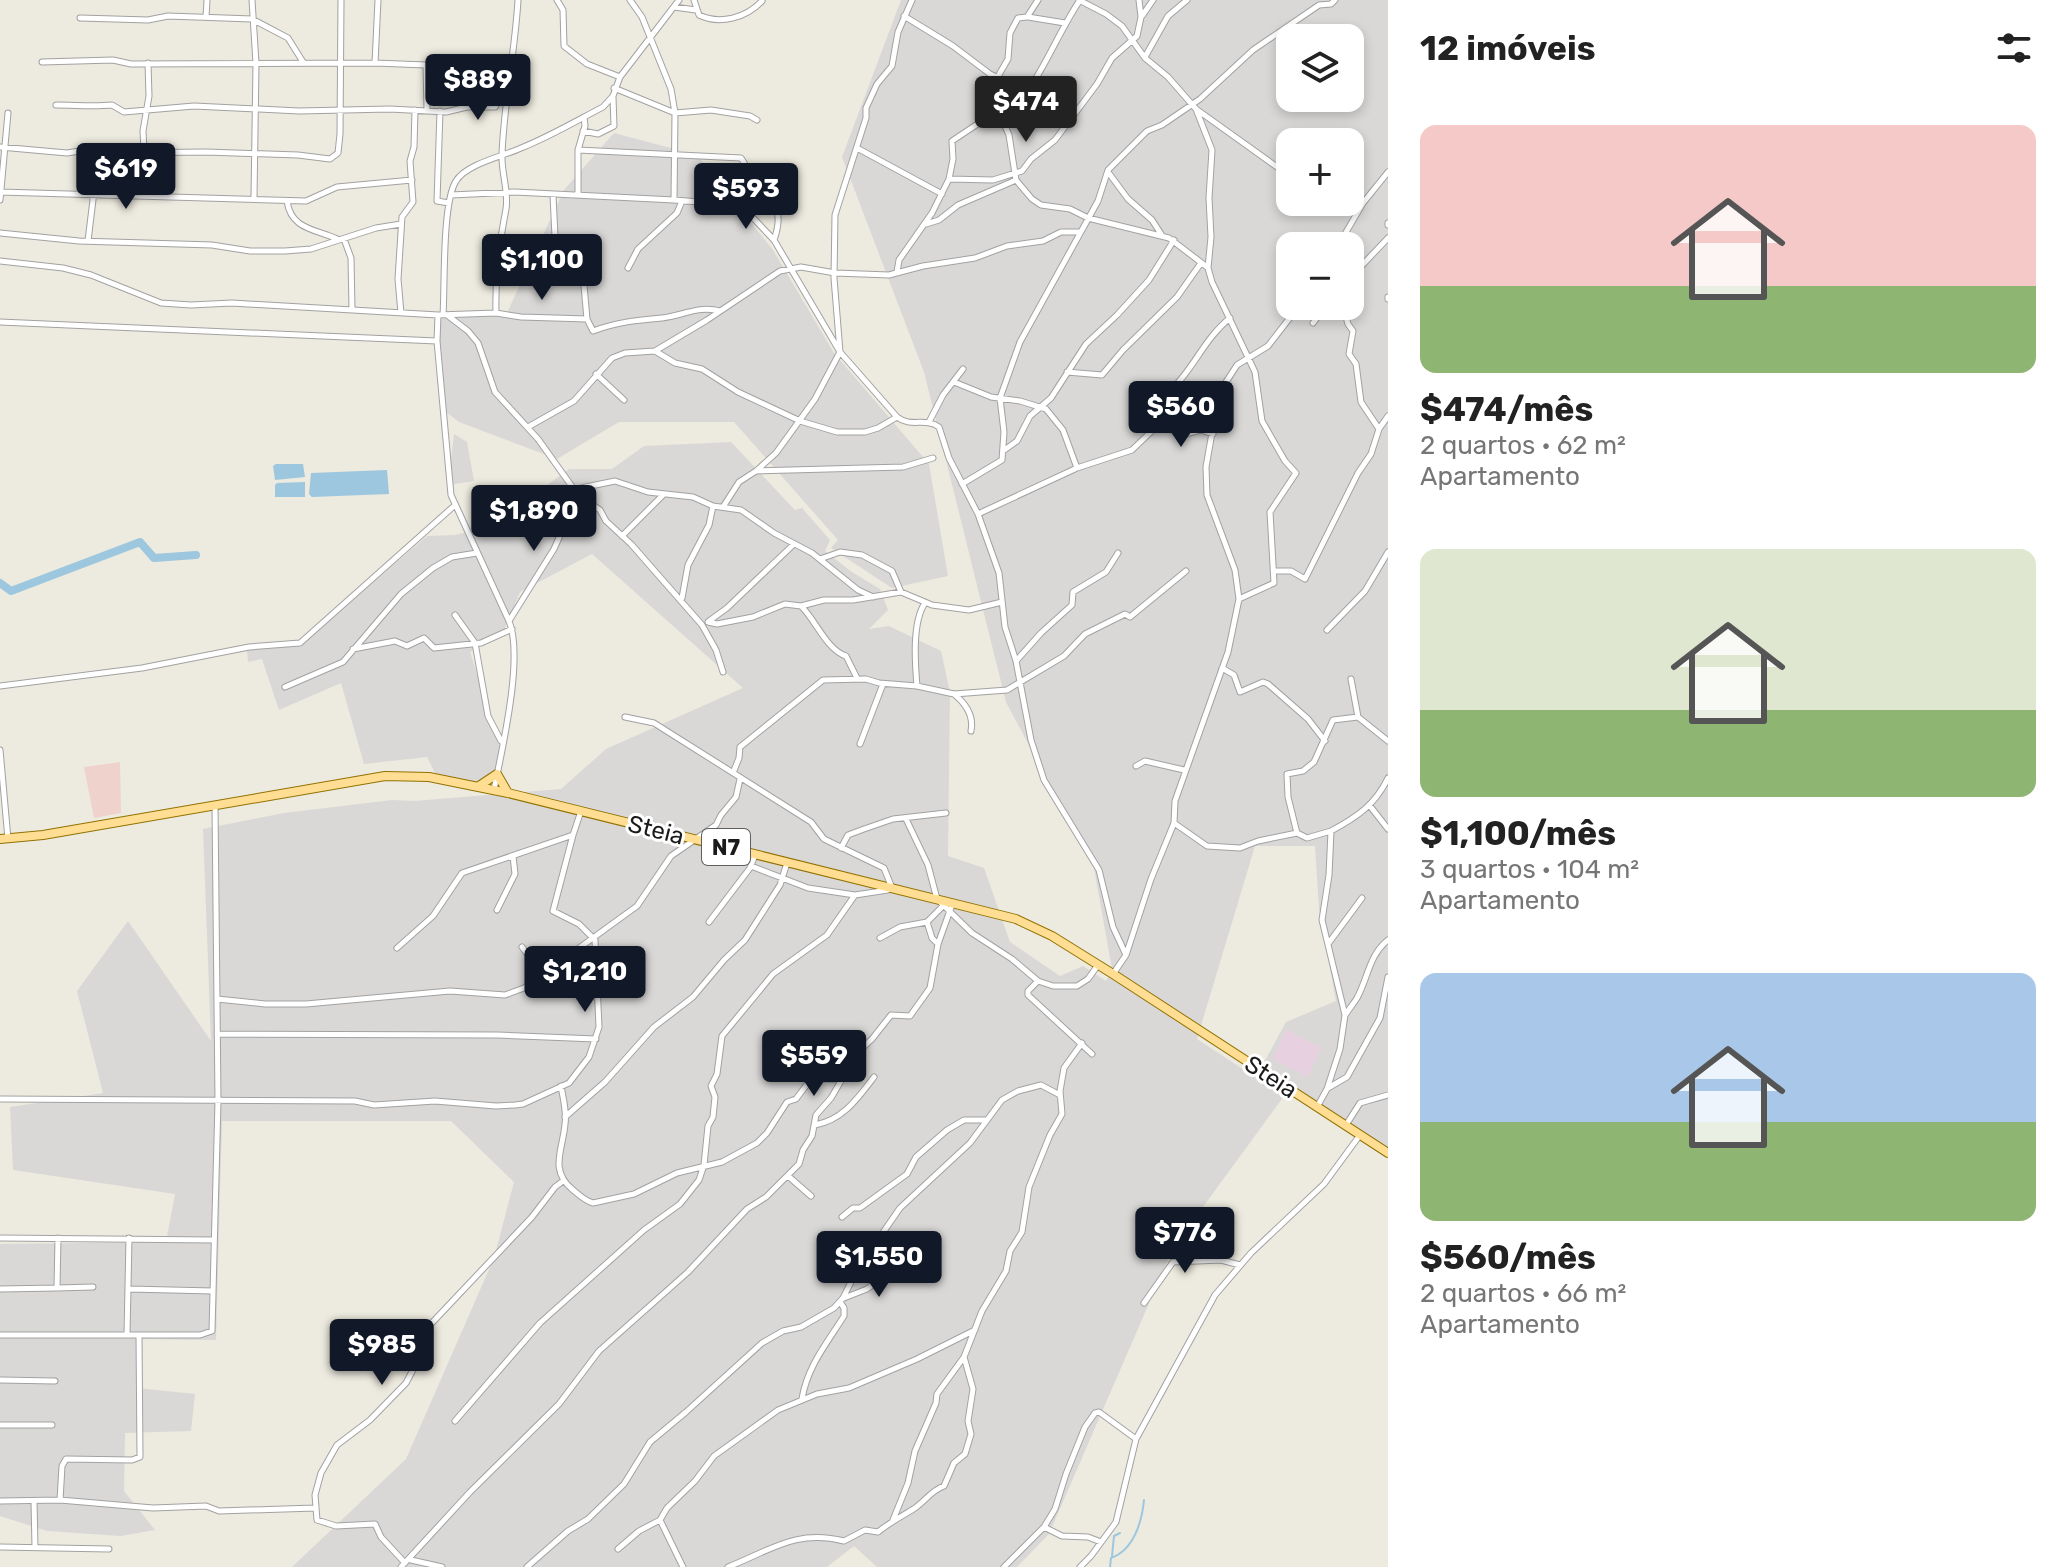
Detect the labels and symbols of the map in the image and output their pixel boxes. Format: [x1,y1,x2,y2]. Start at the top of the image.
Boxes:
pin: $889 [431,54,525,122]
pin: $474 [979,76,1073,144]
pin: $619 [79,143,173,211]
pin: $593 [699,163,793,231]
pin: $1,100 [477,234,607,302]
pin: $560 [1134,381,1228,449]
pin: $1,890 [469,485,599,553]
street label: Steia [625,810,687,850]
road number: N7 [702,829,750,865]
pin: $1,210 [520,946,650,1014]
pin: $559 [767,1030,861,1098]
street label: Steia [1240,1050,1302,1104]
pin: $776 [1138,1207,1232,1275]
pin: $1,550 [814,1231,944,1299]
pin: $985 [335,1319,429,1387]

